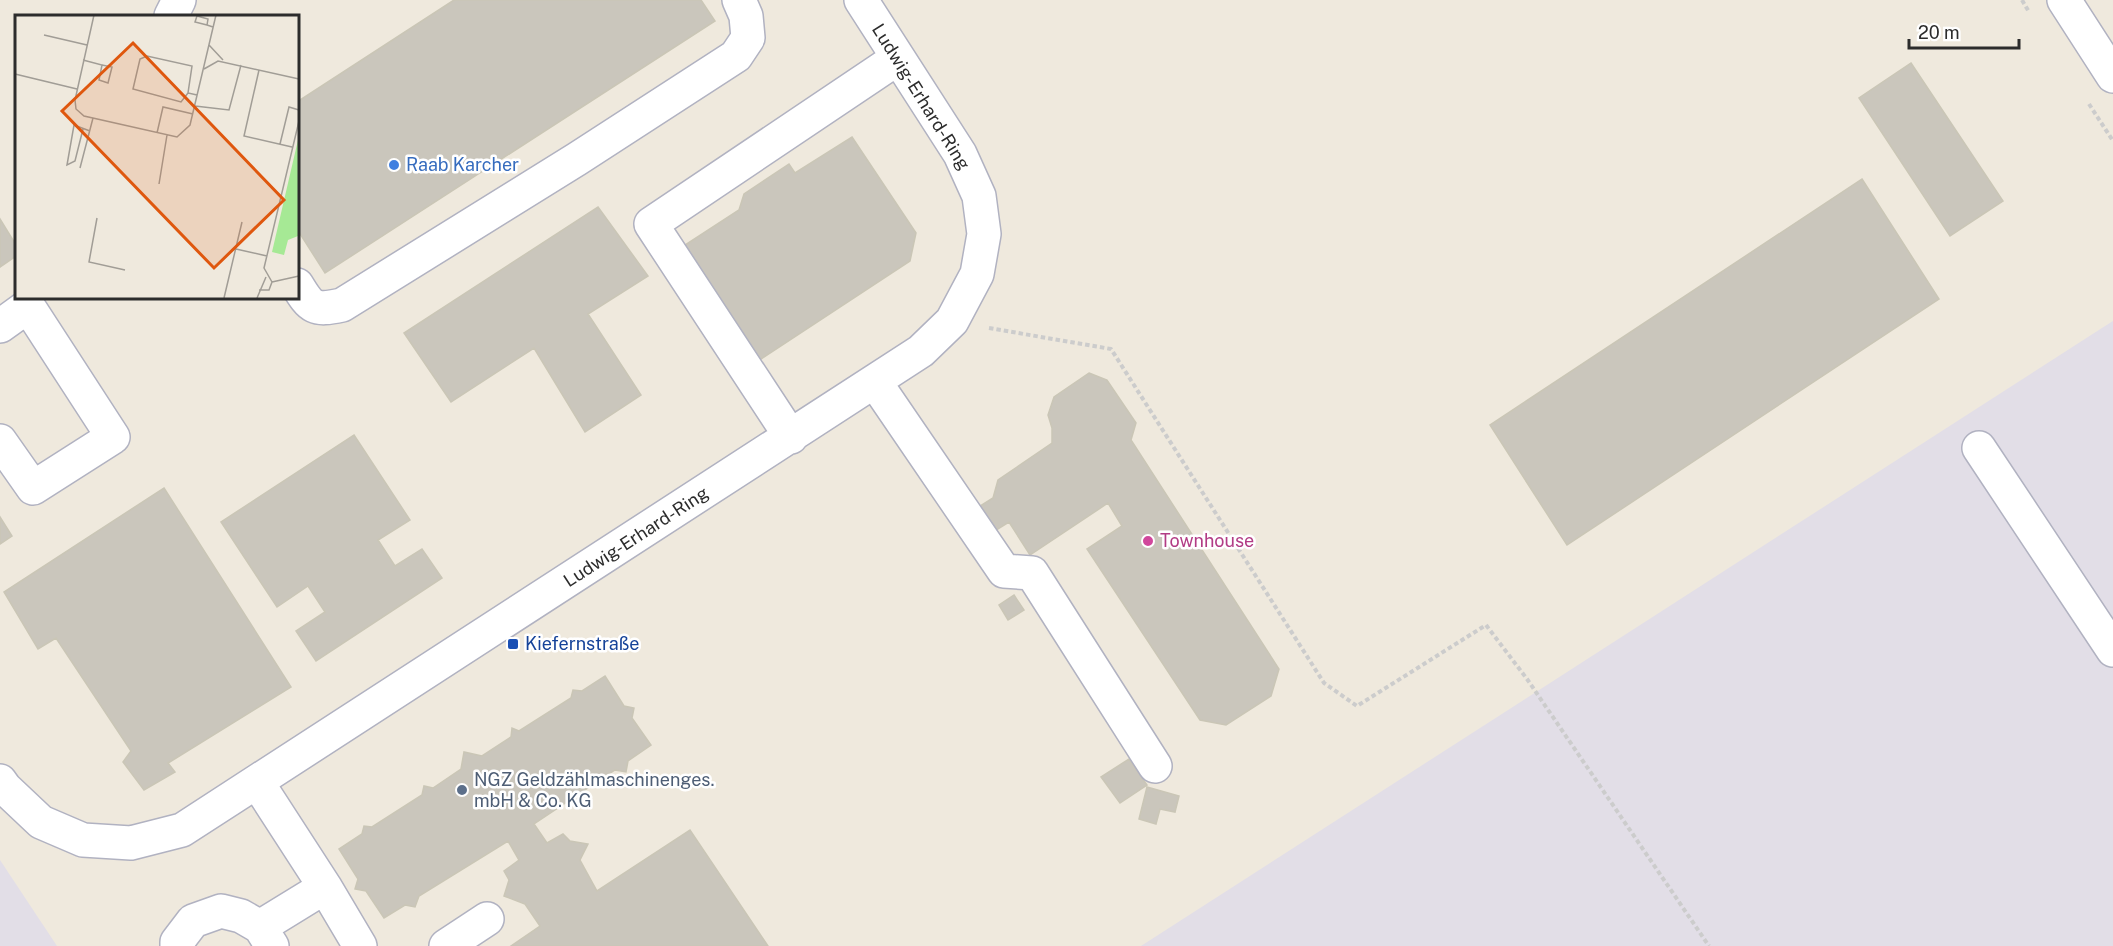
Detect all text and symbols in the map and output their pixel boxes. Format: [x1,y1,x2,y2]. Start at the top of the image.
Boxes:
scale bar [1909,12,2018,50]
inset map [15,15,298,298]
street label: Ludwig-Erhard-Ring [868,20,975,174]
text: 20 m [1918,22,1960,43]
place label: Raab Karcher [406,154,519,175]
marker: Raab Karcher [387,158,401,172]
street label: Ludwig-Erhard-Ring [559,482,712,591]
place label: Townhouse [1160,530,1254,551]
marker: Townhouse [1141,534,1155,548]
place label: Kiefernstraße [525,633,640,654]
marker: Kiefernstraße [506,637,520,651]
place label: NGZ Geldzählmaschinenges. mbH & Co. KG [474,769,714,811]
marker: NGZ Geldzählmaschinenges. mbH & Co. KG [455,783,469,797]

